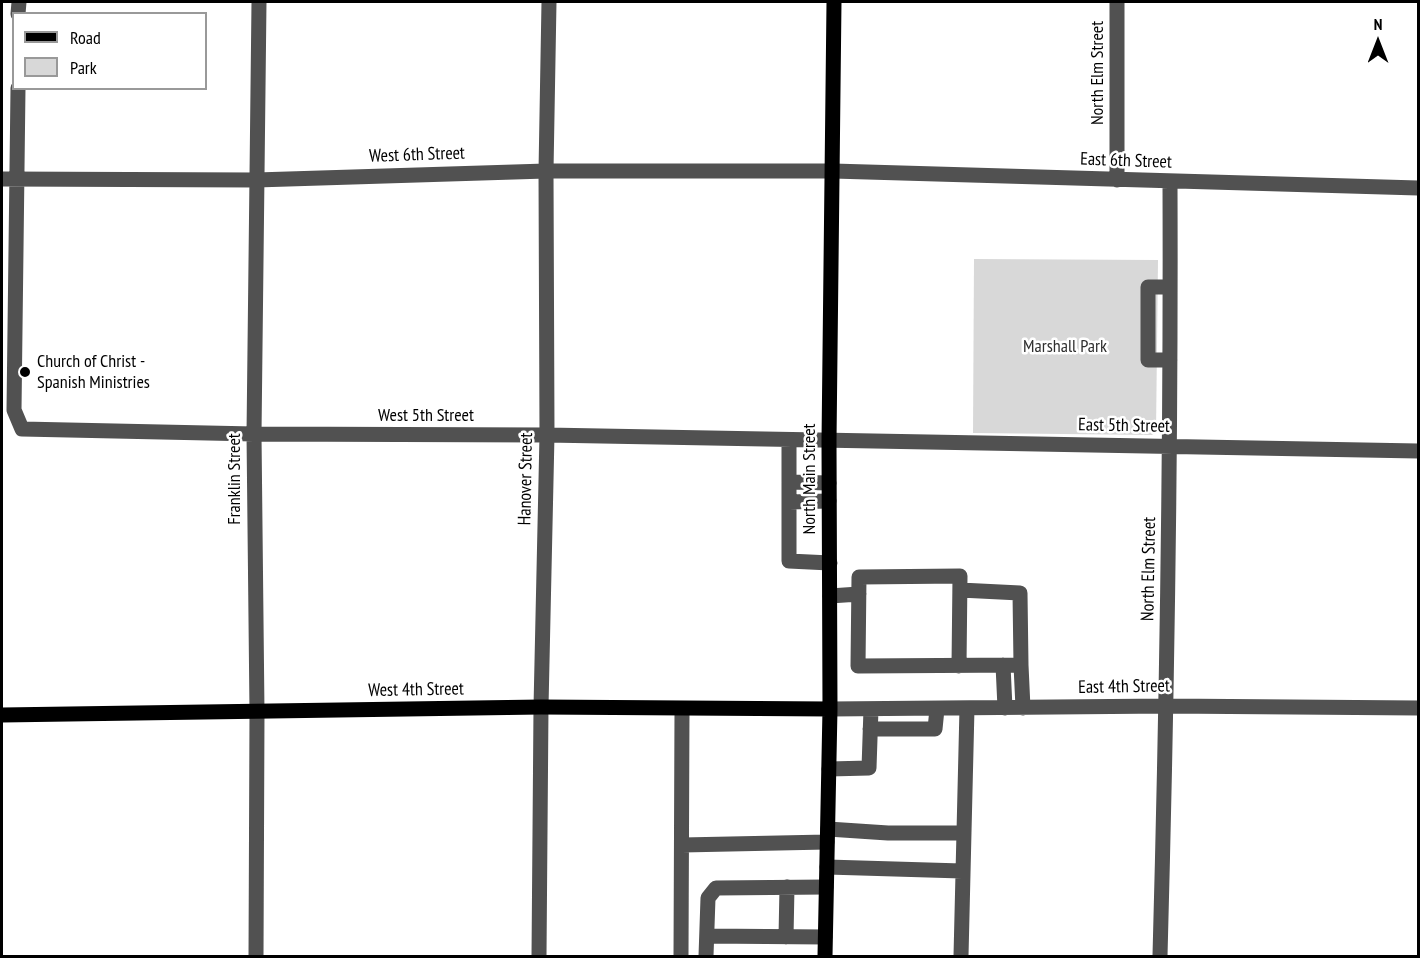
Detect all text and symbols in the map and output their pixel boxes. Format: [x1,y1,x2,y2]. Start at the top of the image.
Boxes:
legend [12,12,207,90]
north arrow [1348,12,1408,72]
text: N [1374,14,1382,34]
street label: North Elm Street [1087,21,1109,125]
text: Road [70,26,101,49]
text: Park [70,56,97,79]
street label: West 6th Street [369,143,465,167]
street label: East 6th Street [1080,149,1172,173]
park label: Marshall Park [1023,336,1107,358]
place label: Church of Christ - Spanish Ministries [37,351,150,394]
marker: Church of Christ - Spanish Ministries [18,365,32,379]
street label: West 5th Street [378,405,474,427]
street label: East 5th Street [1078,414,1170,438]
street label: North Main Street [799,423,821,535]
street label: Hanover Street [514,432,538,526]
street label: Franklin Street [224,433,246,525]
street label: North Elm Street [1137,517,1161,621]
street label: East 4th Street [1078,675,1170,699]
street label: West 4th Street [368,678,464,702]

